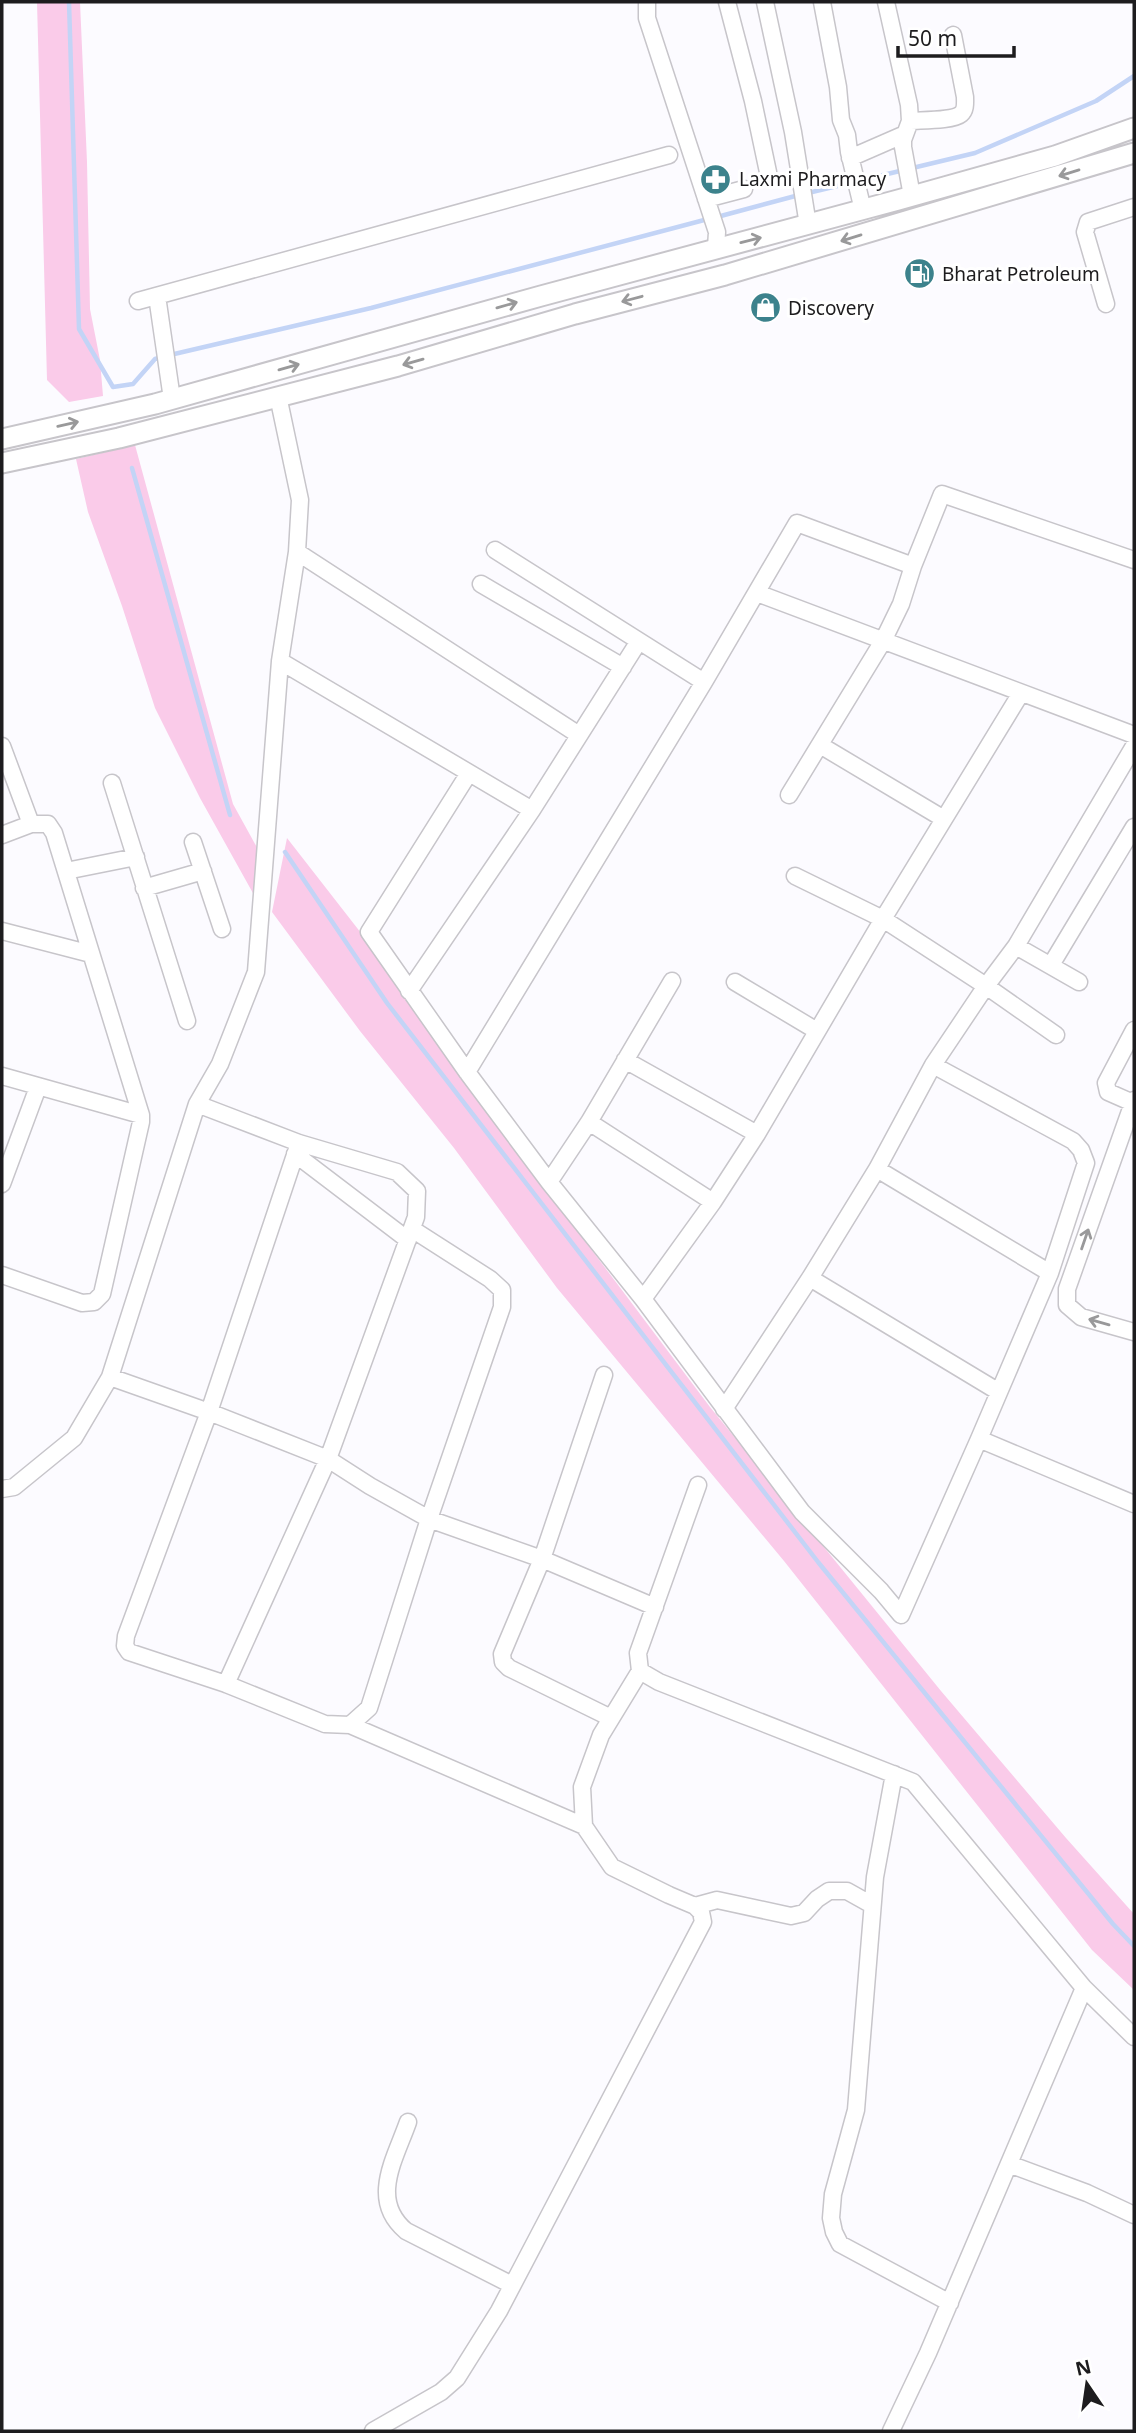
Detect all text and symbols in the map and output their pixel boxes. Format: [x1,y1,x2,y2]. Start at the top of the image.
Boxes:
scale bar [898,14,1014,58]
text: 50 m [908,24,957,52]
pharmacy icon: Laxmi Pharmacy [699,162,733,196]
place label: Laxmi Pharmacy [739,166,887,192]
one-way arrow [1058,168,1080,181]
one-way arrow [739,232,762,246]
one-way arrow [840,232,862,245]
fuel station icon: Bharat Petroleum [902,257,936,291]
place label: Bharat Petroleum [942,261,1100,287]
shop icon: Discovery [748,291,782,325]
one-way arrow [621,293,644,306]
place label: Discovery [788,295,874,321]
one-way arrow [496,298,518,311]
one-way arrow [402,356,424,369]
one-way arrow [277,359,299,372]
one-way arrow [56,416,79,430]
one-way arrow [1080,1229,1092,1251]
one-way arrow [1088,1315,1111,1328]
north arrow [1052,2349,1122,2419]
text: N [1073,2353,1094,2382]

